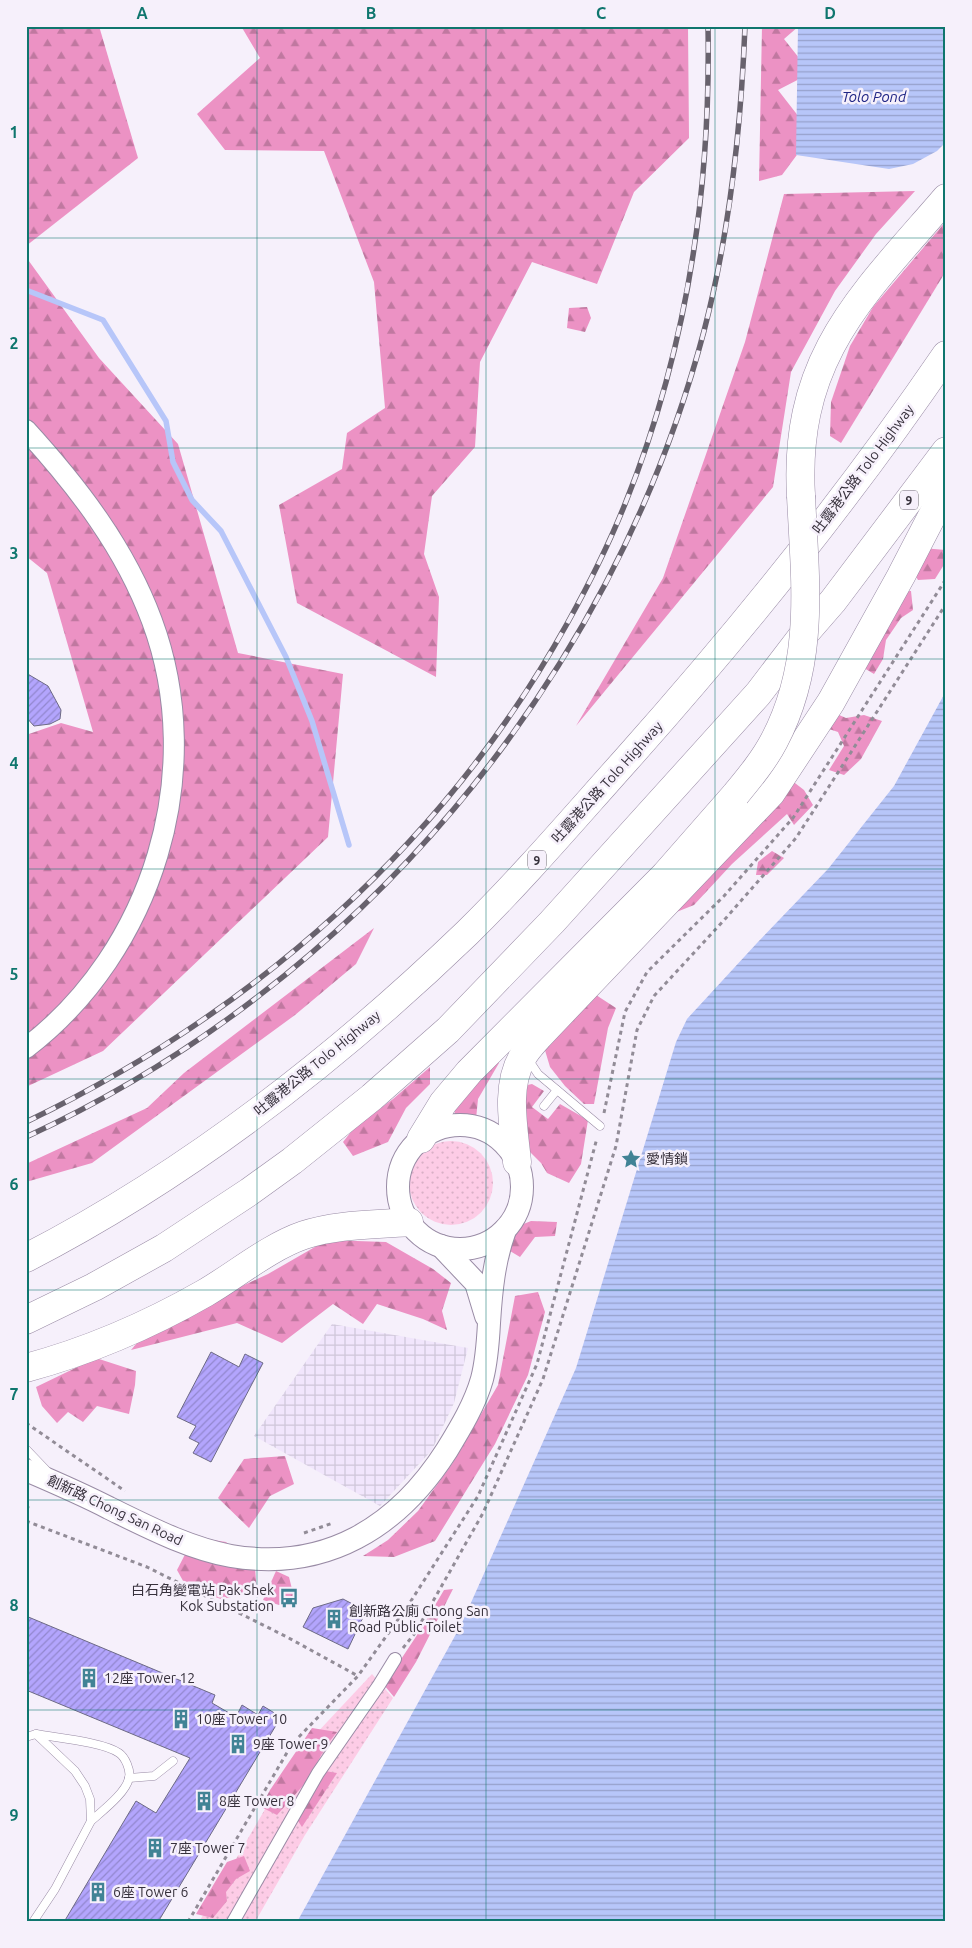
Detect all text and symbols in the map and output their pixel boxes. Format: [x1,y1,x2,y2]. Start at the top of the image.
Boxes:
text: A [136,4,148,22]
text: B [366,4,376,22]
text: C [596,4,606,22]
text: D [824,4,836,22]
water label: Tolo Pond [842,88,907,105]
text: 1 [9,123,19,141]
text: 2 [9,334,19,352]
street label: 吐露港公路 Tolo Highway [809,401,917,537]
road number: 9 [900,490,918,510]
text: 3 [9,544,19,562]
street label: 吐露港公路 Tolo Highway [548,718,666,846]
text: 4 [9,754,19,772]
road number: 9 [528,850,546,870]
text: 5 [9,965,19,983]
street label: 吐露港公路 Tolo Highway [251,1007,383,1119]
place icon: 愛情鎖 [620,1148,642,1170]
place label: 愛情鎖 [646,1151,688,1167]
text: 6 [9,1175,19,1193]
text: 7 [9,1385,19,1403]
street label: 創新路 Chong San Road [45,1472,185,1548]
place label: 白石角變電站 Pak Shek Kok Substation [131,1582,274,1614]
bus stop icon: 白石角變電站 Pak Shek Kok Substation [278,1587,300,1609]
text: 8 [9,1596,19,1614]
place label: 創新路公廁 Chong San Road Public Toilet [349,1603,489,1635]
building icon: 創新路公廁 Chong San Road Public Toilet [323,1608,345,1630]
building icon: 12座 Tower 12 [78,1667,100,1689]
place label: 12座 Tower 12 [104,1670,195,1686]
building icon: 10座 Tower 10 [170,1708,192,1730]
place label: 10座 Tower 10 [196,1711,287,1727]
building icon: 9座 Tower 9 [227,1733,249,1755]
place label: 9座 Tower 9 [253,1736,328,1752]
building icon: 8座 Tower 8 [193,1790,215,1812]
place label: 8座 Tower 8 [219,1793,294,1809]
text: 9 [9,1806,19,1824]
building icon: 7座 Tower 7 [144,1837,166,1859]
place label: 7座 Tower 7 [170,1840,245,1856]
building icon: 6座 Tower 6 [87,1881,109,1903]
place label: 6座 Tower 6 [113,1884,188,1900]

